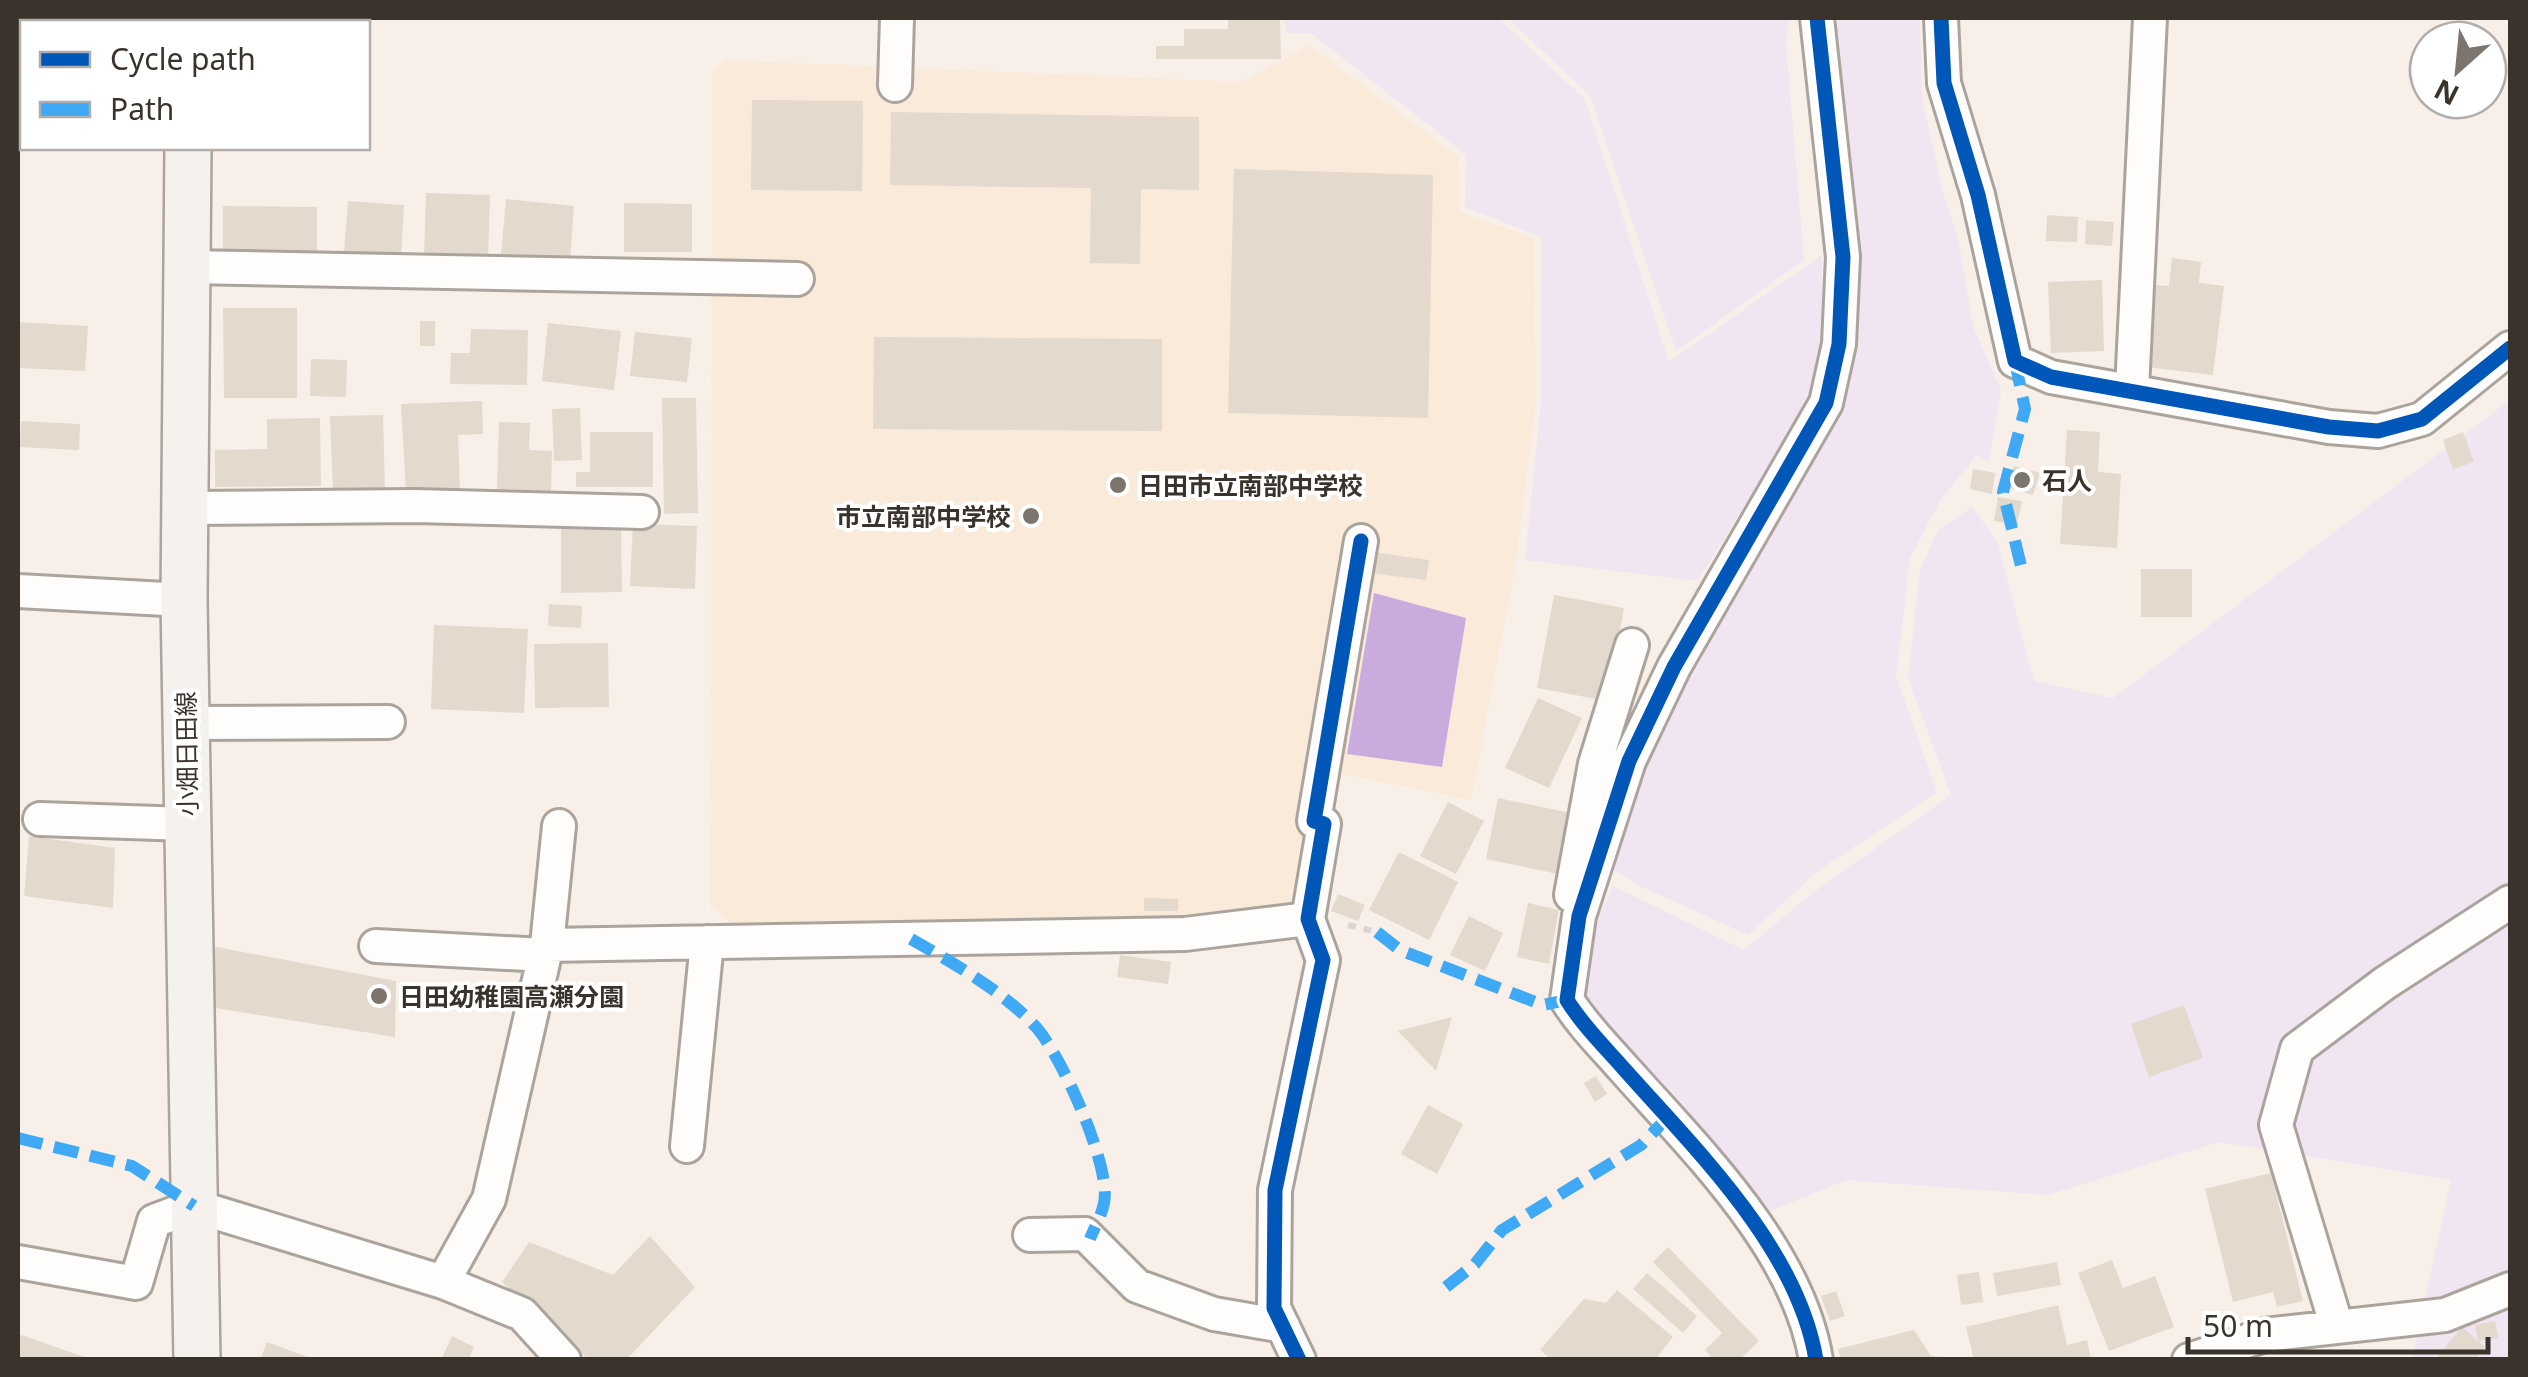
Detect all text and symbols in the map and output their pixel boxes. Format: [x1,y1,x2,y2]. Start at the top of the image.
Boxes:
legend [20,20,370,150]
north arrow [2408,20,2508,120]
text: Cycle path [110,38,256,79]
text: N [2427,71,2465,115]
text: Path [110,88,174,129]
place label: 石人 [2042,463,2092,497]
place label: 日田市立南部中学校 [1138,468,1363,502]
marker: 石人 [2011,469,2033,491]
marker: 日田市立南部中学校 [1107,474,1129,496]
place label: 市立南部中学校 [836,499,1011,533]
marker: 市立南部中学校 [1020,505,1042,527]
street label: 小畑日田線 [168,691,204,817]
place label: 日田幼稚園高瀬分園 [399,979,624,1013]
marker: 日田幼稚園高瀬分園 [368,985,390,1007]
scale bar [2188,1292,2488,1354]
text: 50 m [2203,1305,2273,1346]

